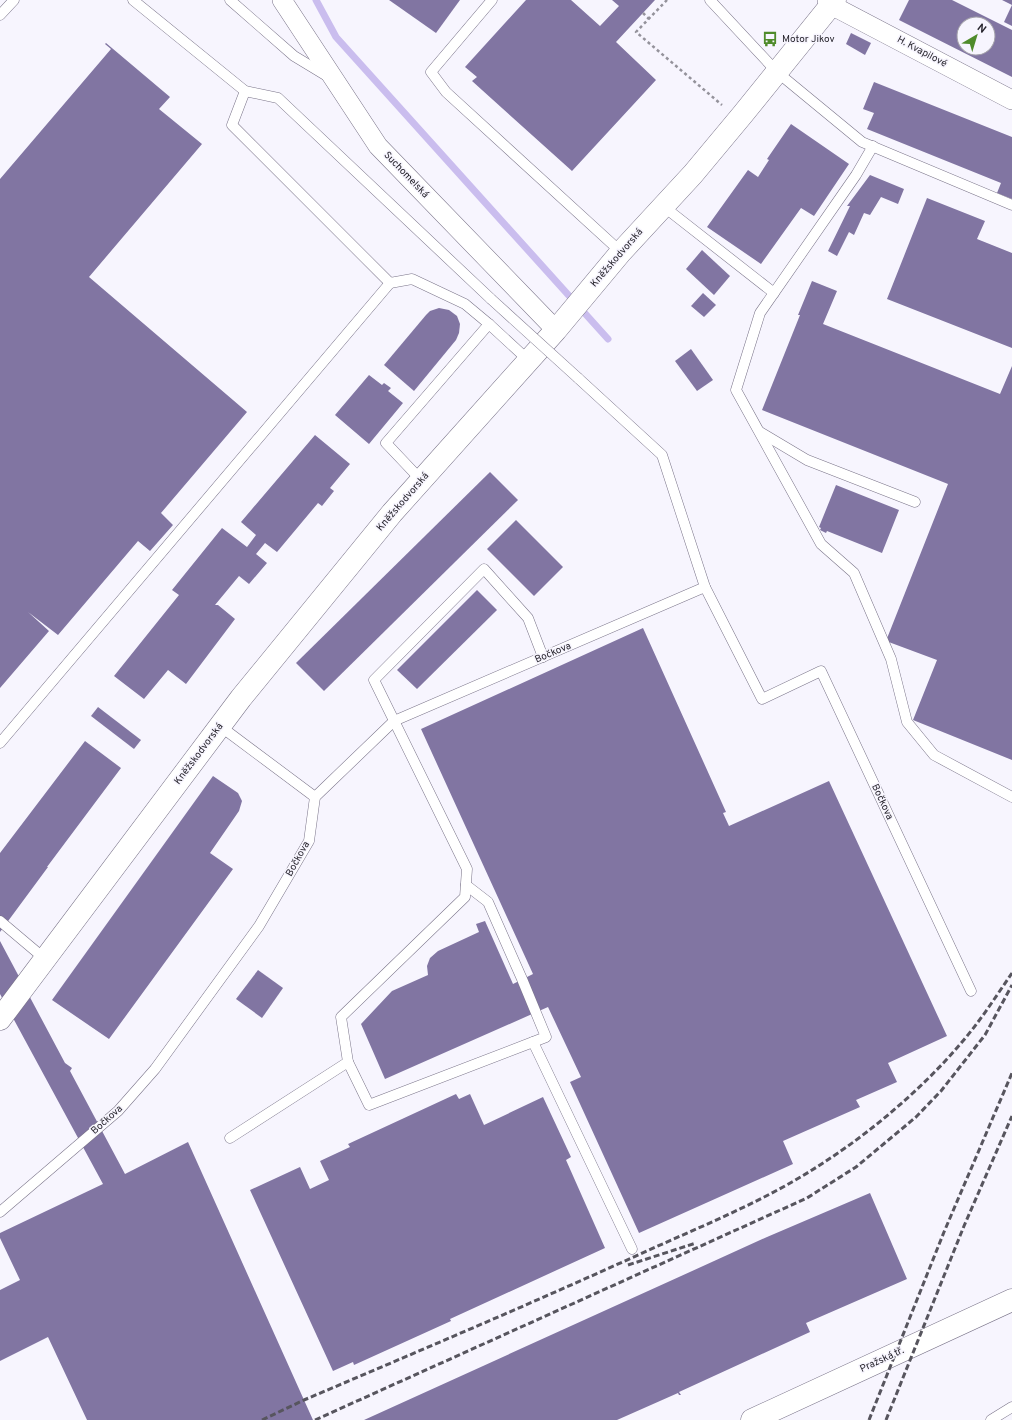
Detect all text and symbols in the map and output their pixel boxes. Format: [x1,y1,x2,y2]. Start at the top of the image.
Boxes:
north arrow [956,16,996,56]
text: N [974,21,989,37]
bus stop icon: Motor Jikov [761,30,779,48]
place label: Motor Jikov [782,33,835,46]
street label: H. Kvapilové [895,33,949,71]
street label: Suchomelská [381,149,431,201]
street label: Kněžskodvorská [588,226,646,290]
street label: Kněžskodvorská [374,470,432,534]
street label: Bočkova [533,640,573,666]
street label: Kněžskodvorská [172,721,226,787]
street label: Bočkova [868,782,896,822]
street label: Bočkova [283,839,313,879]
street label: Bočkova [88,1102,126,1138]
street label: Pražská tř. [858,1344,906,1376]

